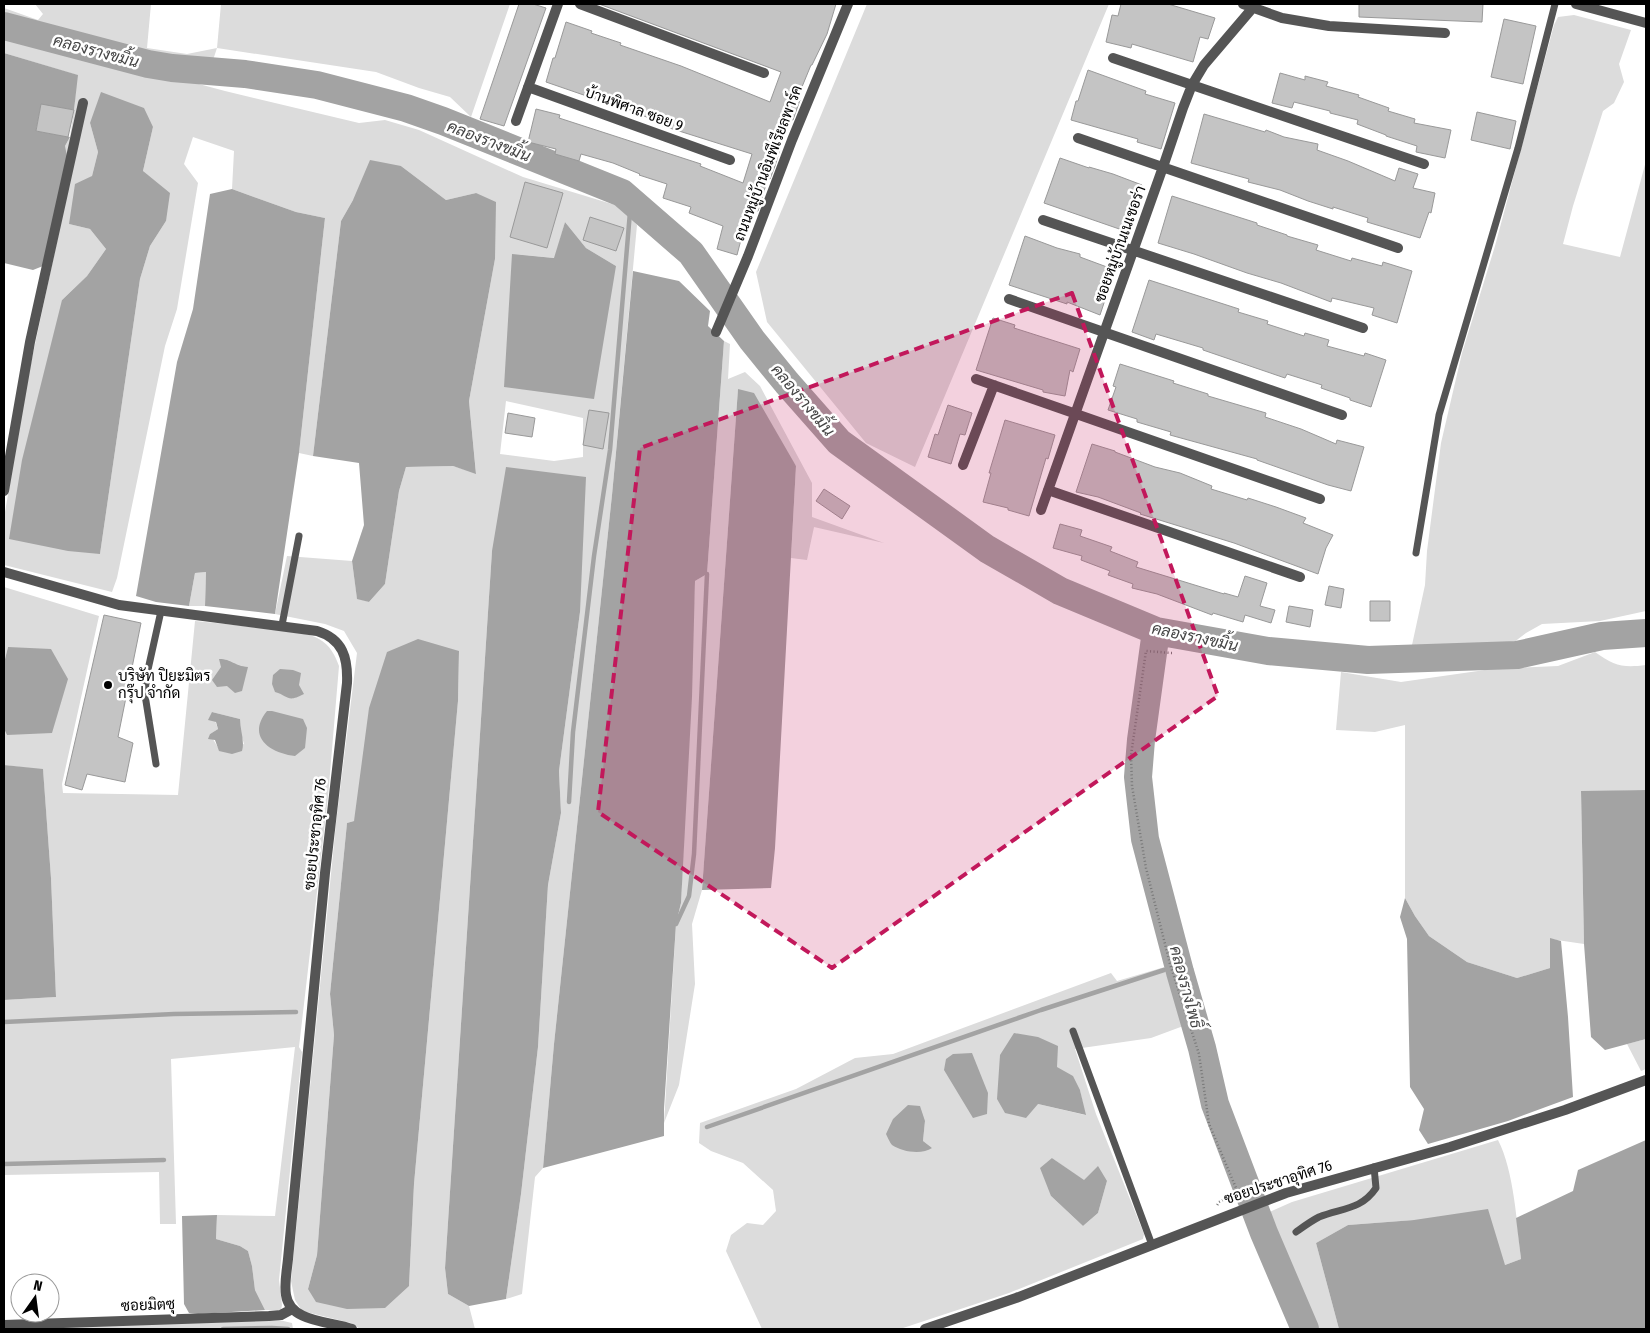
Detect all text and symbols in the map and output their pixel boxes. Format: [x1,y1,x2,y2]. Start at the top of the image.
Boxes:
water label: คลองรางขมิ้น [51,26,142,72]
street label: บ้านพิศาล ซอย 9 [582,82,686,135]
street label: ถนนหมู่บ้านอิมพีเรียลพาร์ค [729,82,807,244]
water label: คลองรางขมิ้น [445,112,535,166]
street label: ซอยหมู่บ้านเนเชอร่า [1090,183,1150,305]
water label: คลองรางขมิ้น [767,357,842,440]
water label: คลองรางขมิ้น [1150,614,1241,655]
place label: บริษัท ปิยะมิตร กรุ๊ป จำกัด [118,667,210,704]
marker: บริษัท ปิยะมิตร กรุ๊ป จำกัด [102,679,114,691]
street label: ซอยประชาอุทิศ 76 [300,777,332,891]
water label: คลองรางโพธิ์ [1166,942,1212,1033]
street label: ซอยประชาอุทิศ 76 [1222,1156,1335,1210]
north arrow [10,1273,60,1323]
text: N [32,1277,44,1295]
street label: ซอยมิตซุ [121,1295,175,1317]

